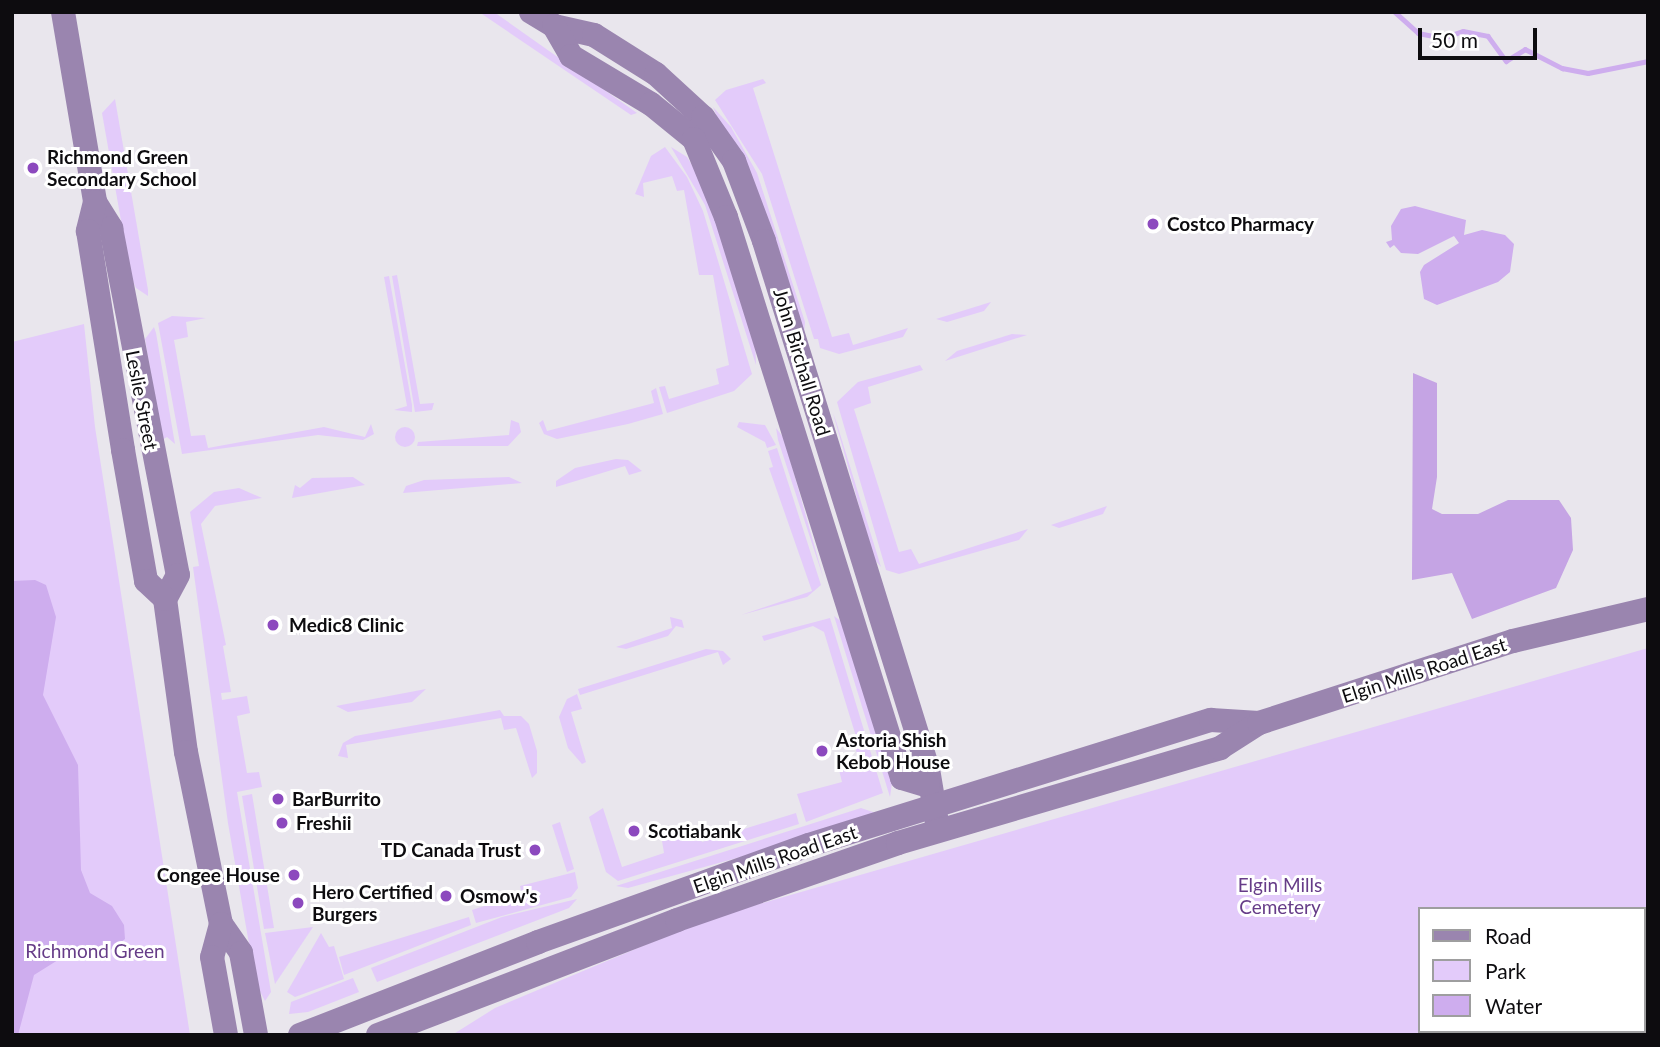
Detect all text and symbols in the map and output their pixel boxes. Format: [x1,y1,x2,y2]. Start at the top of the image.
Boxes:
scale bar [1422,14,1541,58]
text: 50 m [1431,27,1478,52]
place label: Richmond Green Secondary School [47,146,197,190]
marker: Richmond Green Secondary School [25,160,41,176]
place label: Costco Pharmacy [1167,213,1314,235]
marker: Costco Pharmacy [1145,216,1161,232]
street label: John Birchall Road [769,286,835,438]
street label: Leslie Street [121,348,163,452]
place label: Medic8 Clinic [289,614,404,636]
marker: Medic8 Clinic [263,615,283,635]
street label: Elgin Mills Road East [1339,633,1509,707]
place label: Astoria Shish Kebob House [836,729,950,773]
marker: Astoria Shish Kebob House [814,743,830,759]
place label: BarBurrito [292,788,381,810]
marker: BarBurrito [270,791,286,807]
place label: Freshii [296,812,352,834]
marker: Freshii [274,815,290,831]
place label: Scotiabank [648,820,741,842]
street label: Elgin Mills Road East [690,820,860,898]
marker: Scotiabank [626,823,642,839]
place label: TD Canada Trust [380,839,521,861]
marker: TD Canada Trust [527,842,543,858]
place label: Congee House [157,864,280,886]
marker: Congee House [286,867,302,883]
park label: Elgin Mills Cemetery [1238,874,1322,918]
place label: Hero Certified Burgers [312,881,433,925]
place label: Osmow's [460,885,538,907]
marker: Osmow's [438,888,454,904]
marker: Hero Certified Burgers [290,895,306,911]
legend [1418,907,1646,1033]
text: Road [1485,923,1532,948]
park label: Richmond Green [25,940,165,962]
text: Park [1485,958,1526,983]
text: Water [1485,993,1542,1018]

